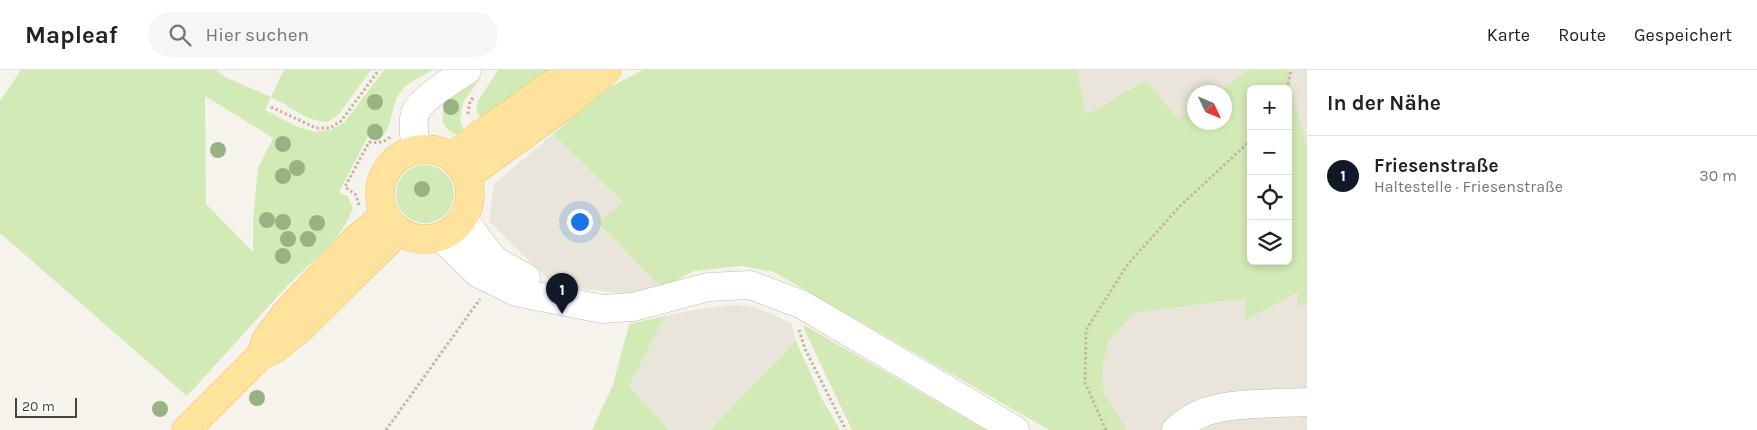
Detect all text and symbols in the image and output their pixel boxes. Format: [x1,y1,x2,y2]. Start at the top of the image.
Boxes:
search box [148,12,498,57]
text: Mapleaf [25,21,118,49]
icon: search [166,21,194,49]
text: Hier suchen [206,24,309,46]
text: Karte [1487,24,1530,46]
text: Route [1558,24,1606,46]
text: Gespeichert [1634,24,1732,46]
north arrow [1187,85,1232,130]
map controls [1247,85,1292,265]
button: + [1247,85,1292,130]
text: In der Nähe [1327,91,1441,115]
button: − [1247,130,1292,175]
text: Friesenstraße [1374,155,1499,177]
text: 1 [1340,166,1346,185]
text: 30 m [1699,166,1737,185]
button: locate [1247,175,1292,220]
text: Haltestelle · Friesenstraße [1374,177,1563,196]
your location [567,209,593,235]
button: layers [1247,220,1292,265]
pin: 1 [546,273,578,314]
scale bar [15,395,78,418]
text: 20 m [22,398,55,415]

